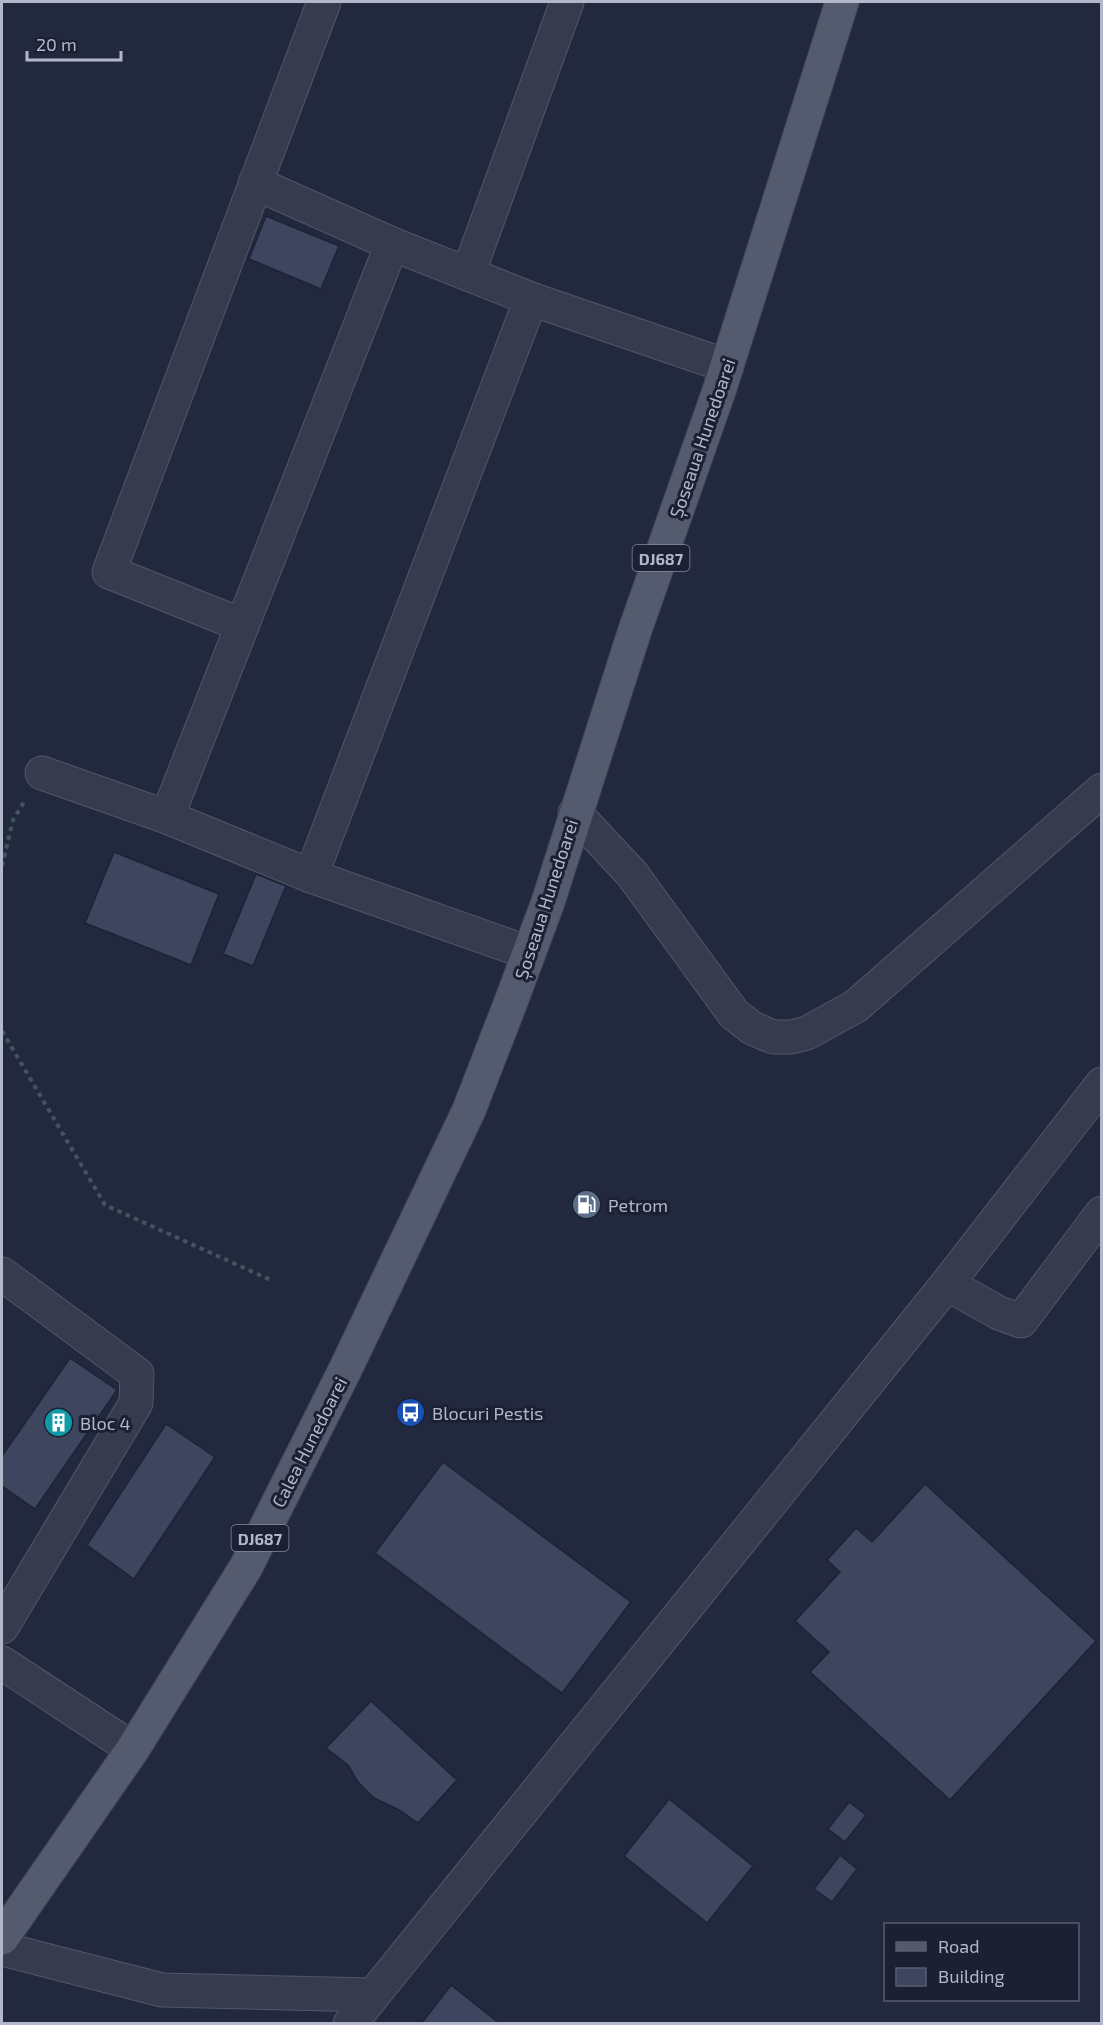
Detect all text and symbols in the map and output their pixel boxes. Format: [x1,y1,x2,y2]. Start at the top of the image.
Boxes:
scale bar [27,24,122,62]
text: 20 m [36,33,77,55]
street label: Șoseaua Hunedoarei [664,355,741,521]
road number: DJ687 [632,545,690,571]
street label: Șoseaua Hunedoarei [510,816,583,982]
fuel station icon: Petrom [571,1189,603,1221]
place label: Petrom [608,1194,668,1216]
street label: Calea Hunedoarei [267,1373,351,1511]
bus stop icon: Blocuri Pestis [395,1397,427,1429]
place label: Blocuri Pestis [432,1402,543,1424]
building icon: Bloc 4 [43,1407,75,1439]
place label: Bloc 4 [80,1412,131,1434]
road number: DJ687 [232,1525,288,1551]
legend [884,1923,1079,2001]
text: Road [938,1935,979,1957]
text: Building [938,1965,1005,1987]

